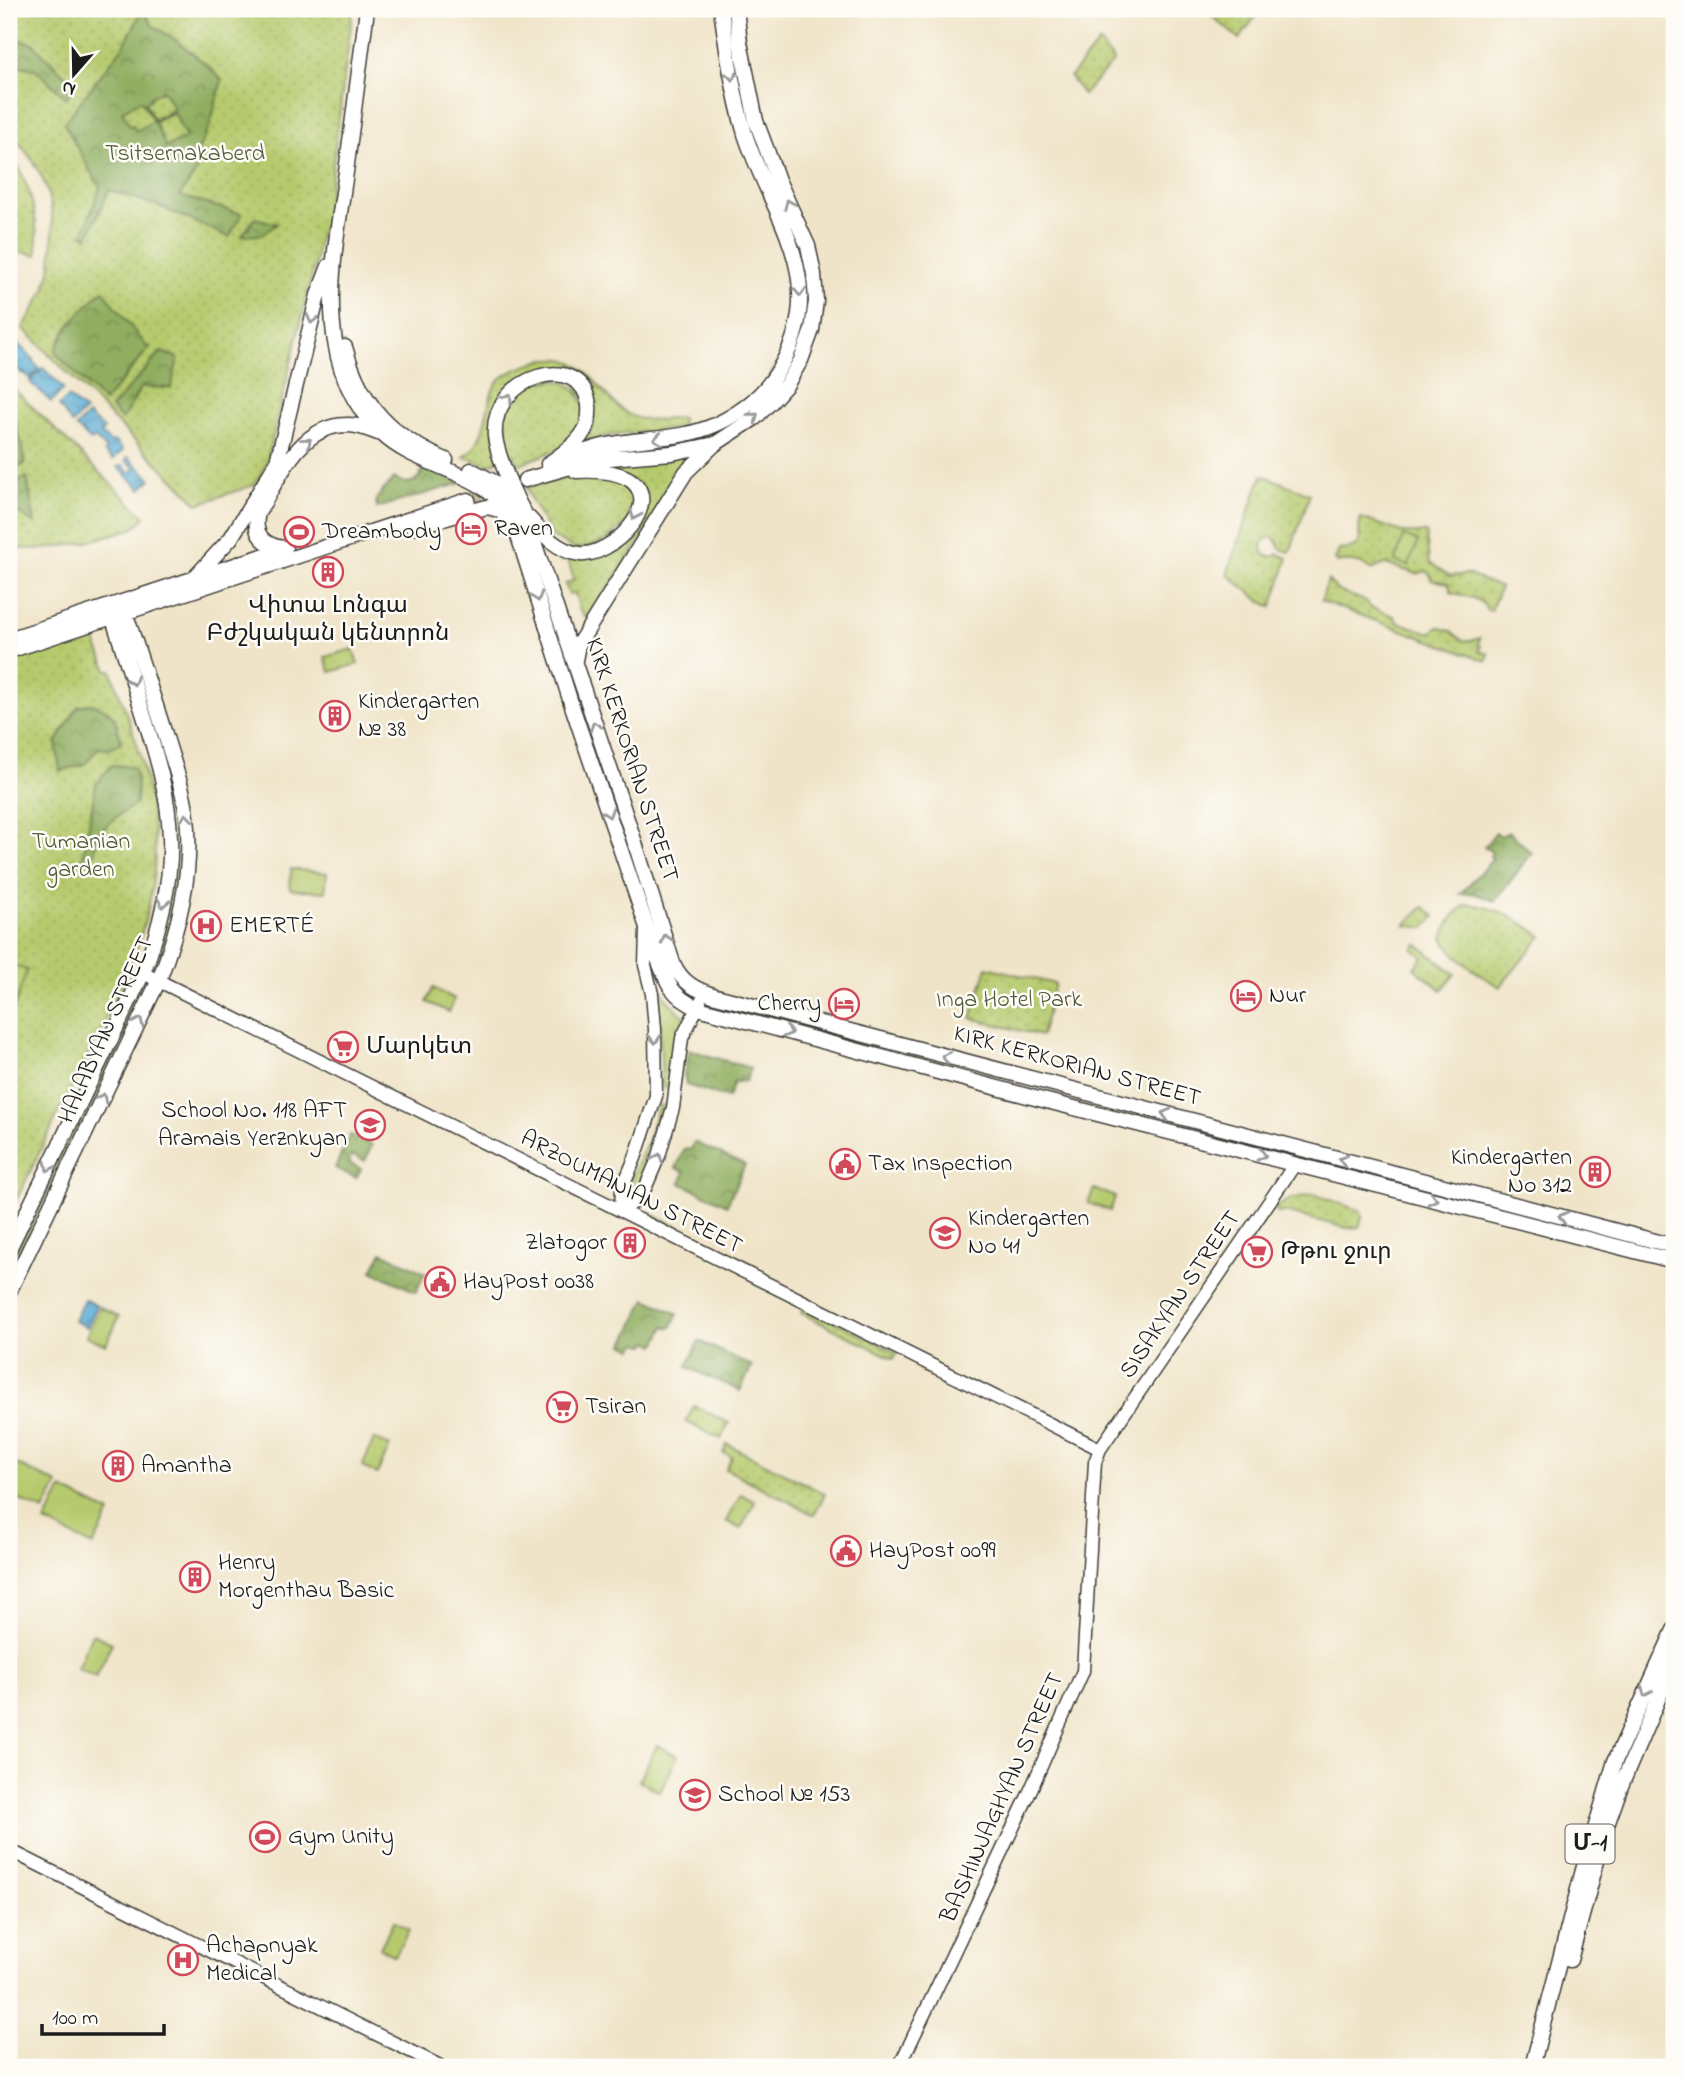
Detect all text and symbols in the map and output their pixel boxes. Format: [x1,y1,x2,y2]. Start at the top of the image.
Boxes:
north arrow [38,38,108,108]
one-way arrow [724,70,739,82]
text: N [58,73,80,103]
park label: Tsitsernakaberd [105,137,266,172]
one-way arrow [783,199,797,211]
one-way arrow [792,287,808,297]
one-way arrow [306,313,320,325]
one-way arrow [499,394,512,406]
one-way arrow [747,413,759,426]
one-way arrow [652,431,663,446]
one-way arrow [298,438,311,450]
one-way arrow [630,508,644,520]
hotel icon: Raven [454,512,488,546]
place label: Raven [494,512,553,547]
sports icon: Dreambody [282,515,316,549]
place label: Dreambody [321,515,441,551]
building icon: Վիտա Լոնգա Բժշկական կենտրոն [311,555,345,589]
place label: Վիտա Լոնգա Բժշկական կենտրոն [207,589,449,652]
one-way arrow [529,591,544,603]
street label: KIRK KERKORIAN STREET [575,633,687,887]
one-way arrow [125,675,140,687]
place label: Kindergarten № 38 [358,685,479,748]
building icon: Kindergarten № 38 [318,699,352,733]
one-way arrow [589,720,603,732]
one-way arrow [600,807,614,819]
one-way arrow [179,812,194,823]
park label: Tumanian garden [32,825,130,888]
one-way arrow [156,897,171,909]
hospital icon: EMERTÉ [189,909,223,943]
place label: EMERTÉ [229,909,314,944]
street label: HALABYAN STREET [50,930,164,1129]
one-way arrow [660,933,674,946]
hotel icon: Nur [1229,979,1263,1013]
place label: Nur [1269,979,1307,1014]
park label: Inga Hotel Park [936,983,1082,1018]
place label: Cherry [757,987,821,1023]
hotel icon: Cherry [827,987,861,1021]
one-way arrow [131,1017,145,1029]
street label: KIRK KERKORIAN STREET [949,1017,1205,1117]
one-way arrow [782,1024,794,1038]
supermarket icon: Մարկետ [326,1030,360,1064]
place label: Մարկետ [366,1030,472,1065]
one-way arrow [648,1033,663,1044]
one-way arrow [940,1050,952,1065]
one-way arrow [94,1093,108,1105]
place label: School No. 118 AFT Aramais Yerznkyan [158,1094,347,1158]
school or university icon: School No. 118 AFT Aramais Yerznkyan [353,1108,387,1142]
one-way arrow [1160,1108,1172,1122]
street label: ARZOUMANIAN STREET [514,1122,748,1264]
place label: Kindergarten No 312 [1451,1141,1572,1204]
public building icon: Tax Inspection [828,1147,862,1181]
place label: Tax Inspection [868,1147,1012,1182]
one-way arrow [1255,1147,1267,1161]
one-way arrow [650,1153,664,1165]
one-way arrow [1337,1154,1349,1168]
building icon: Kindergarten No 312 [1578,1155,1612,1189]
one-way arrow [43,1160,57,1172]
one-way arrow [1427,1191,1439,1205]
place label: Kindergarten No 41 [968,1202,1089,1265]
street label: SISAKYAN STREET [1112,1204,1250,1386]
one-way arrow [1557,1211,1569,1225]
school or university icon: Kindergarten No 41 [928,1216,962,1250]
place label: Zlatogor [525,1226,608,1261]
building icon: Zlatogor [613,1226,647,1260]
supermarket icon: Թթու ջուր [1240,1235,1274,1269]
place label: Թթու ջուր [1280,1235,1392,1270]
public building icon: HayPost 0038 [423,1265,457,1299]
place label: HayPost 0038 [463,1265,594,1301]
supermarket icon: Tsiran [545,1390,579,1424]
place label: Tsiran [585,1390,646,1425]
building icon: Amantha [101,1449,135,1483]
place label: Amantha [141,1449,232,1484]
public building icon: HayPost 0099 [829,1534,863,1568]
place label: HayPost 0099 [869,1534,996,1570]
place label: Henry Morgenthau Basic [218,1546,395,1609]
building icon: Henry Morgenthau Basic [178,1560,212,1594]
street label: BASHINJAGHYAN STREET [932,1667,1074,1930]
one-way arrow [1640,1685,1654,1697]
school or university icon: School № 153 [678,1778,712,1812]
place label: School № 153 [718,1778,850,1813]
sports icon: Gym Unity [248,1820,282,1854]
place label: Gym Unity [288,1820,394,1856]
road number: Մ-1 [1566,1825,1614,1864]
place label: Achapnyak Medical [206,1929,318,1992]
hospital icon: Achapnyak Medical [166,1943,200,1977]
scale bar [42,1992,164,2036]
text: 100 m [52,2004,98,2034]

